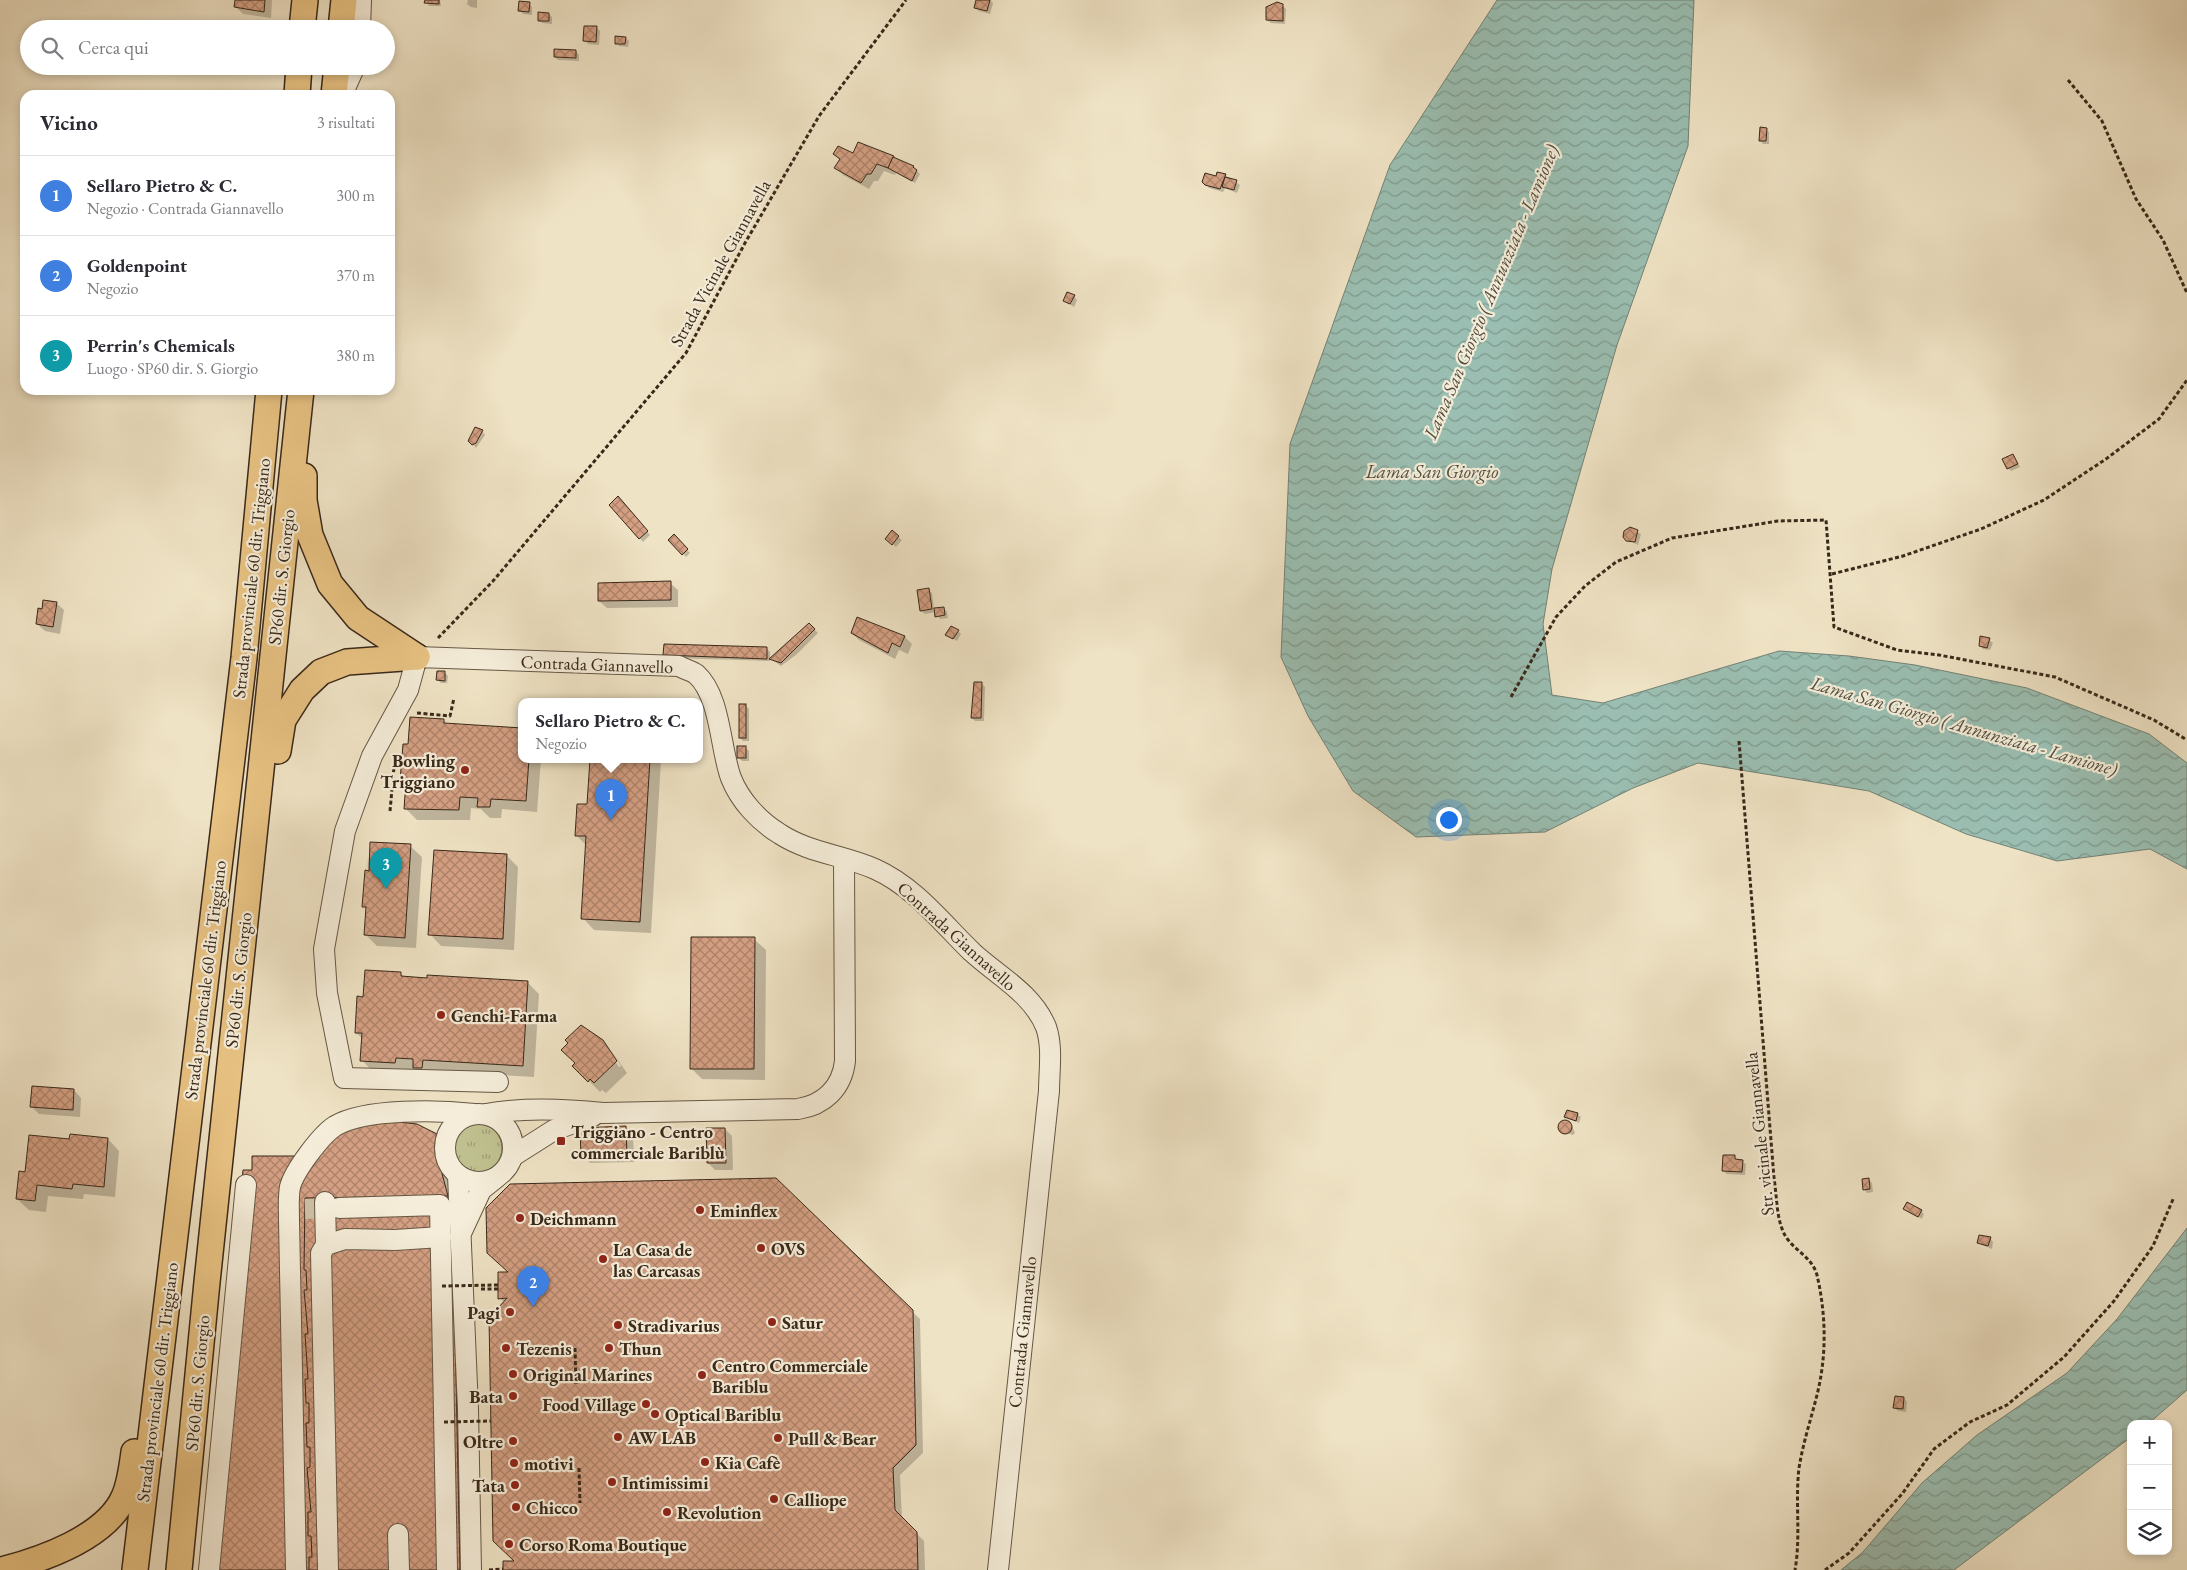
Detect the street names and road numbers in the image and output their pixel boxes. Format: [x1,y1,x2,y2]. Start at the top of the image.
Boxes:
street label: Strada Vicinale Giannavella [665,175,776,351]
street label: Strada provinciale 60 dir. Triggiano [227,457,275,699]
street label: SP60 dir. S. Giorgio [262,508,300,646]
street label: Contrada Giannavello [520,650,674,678]
street label: Strada provinciale 60 dir. Triggiano [179,859,231,1101]
street label: Contrada Giannavello [893,876,1021,996]
street label: SP60 dir. S. Giorgio [219,911,257,1049]
street label: Str. vicinale Giannavella [1739,1050,1779,1217]
street label: Contrada Giannavello [1003,1255,1041,1409]
street label: Strada provinciale 60 dir. Triggiano [131,1261,183,1503]
street label: SP60 dir. S. Giorgio [180,1314,214,1452]

